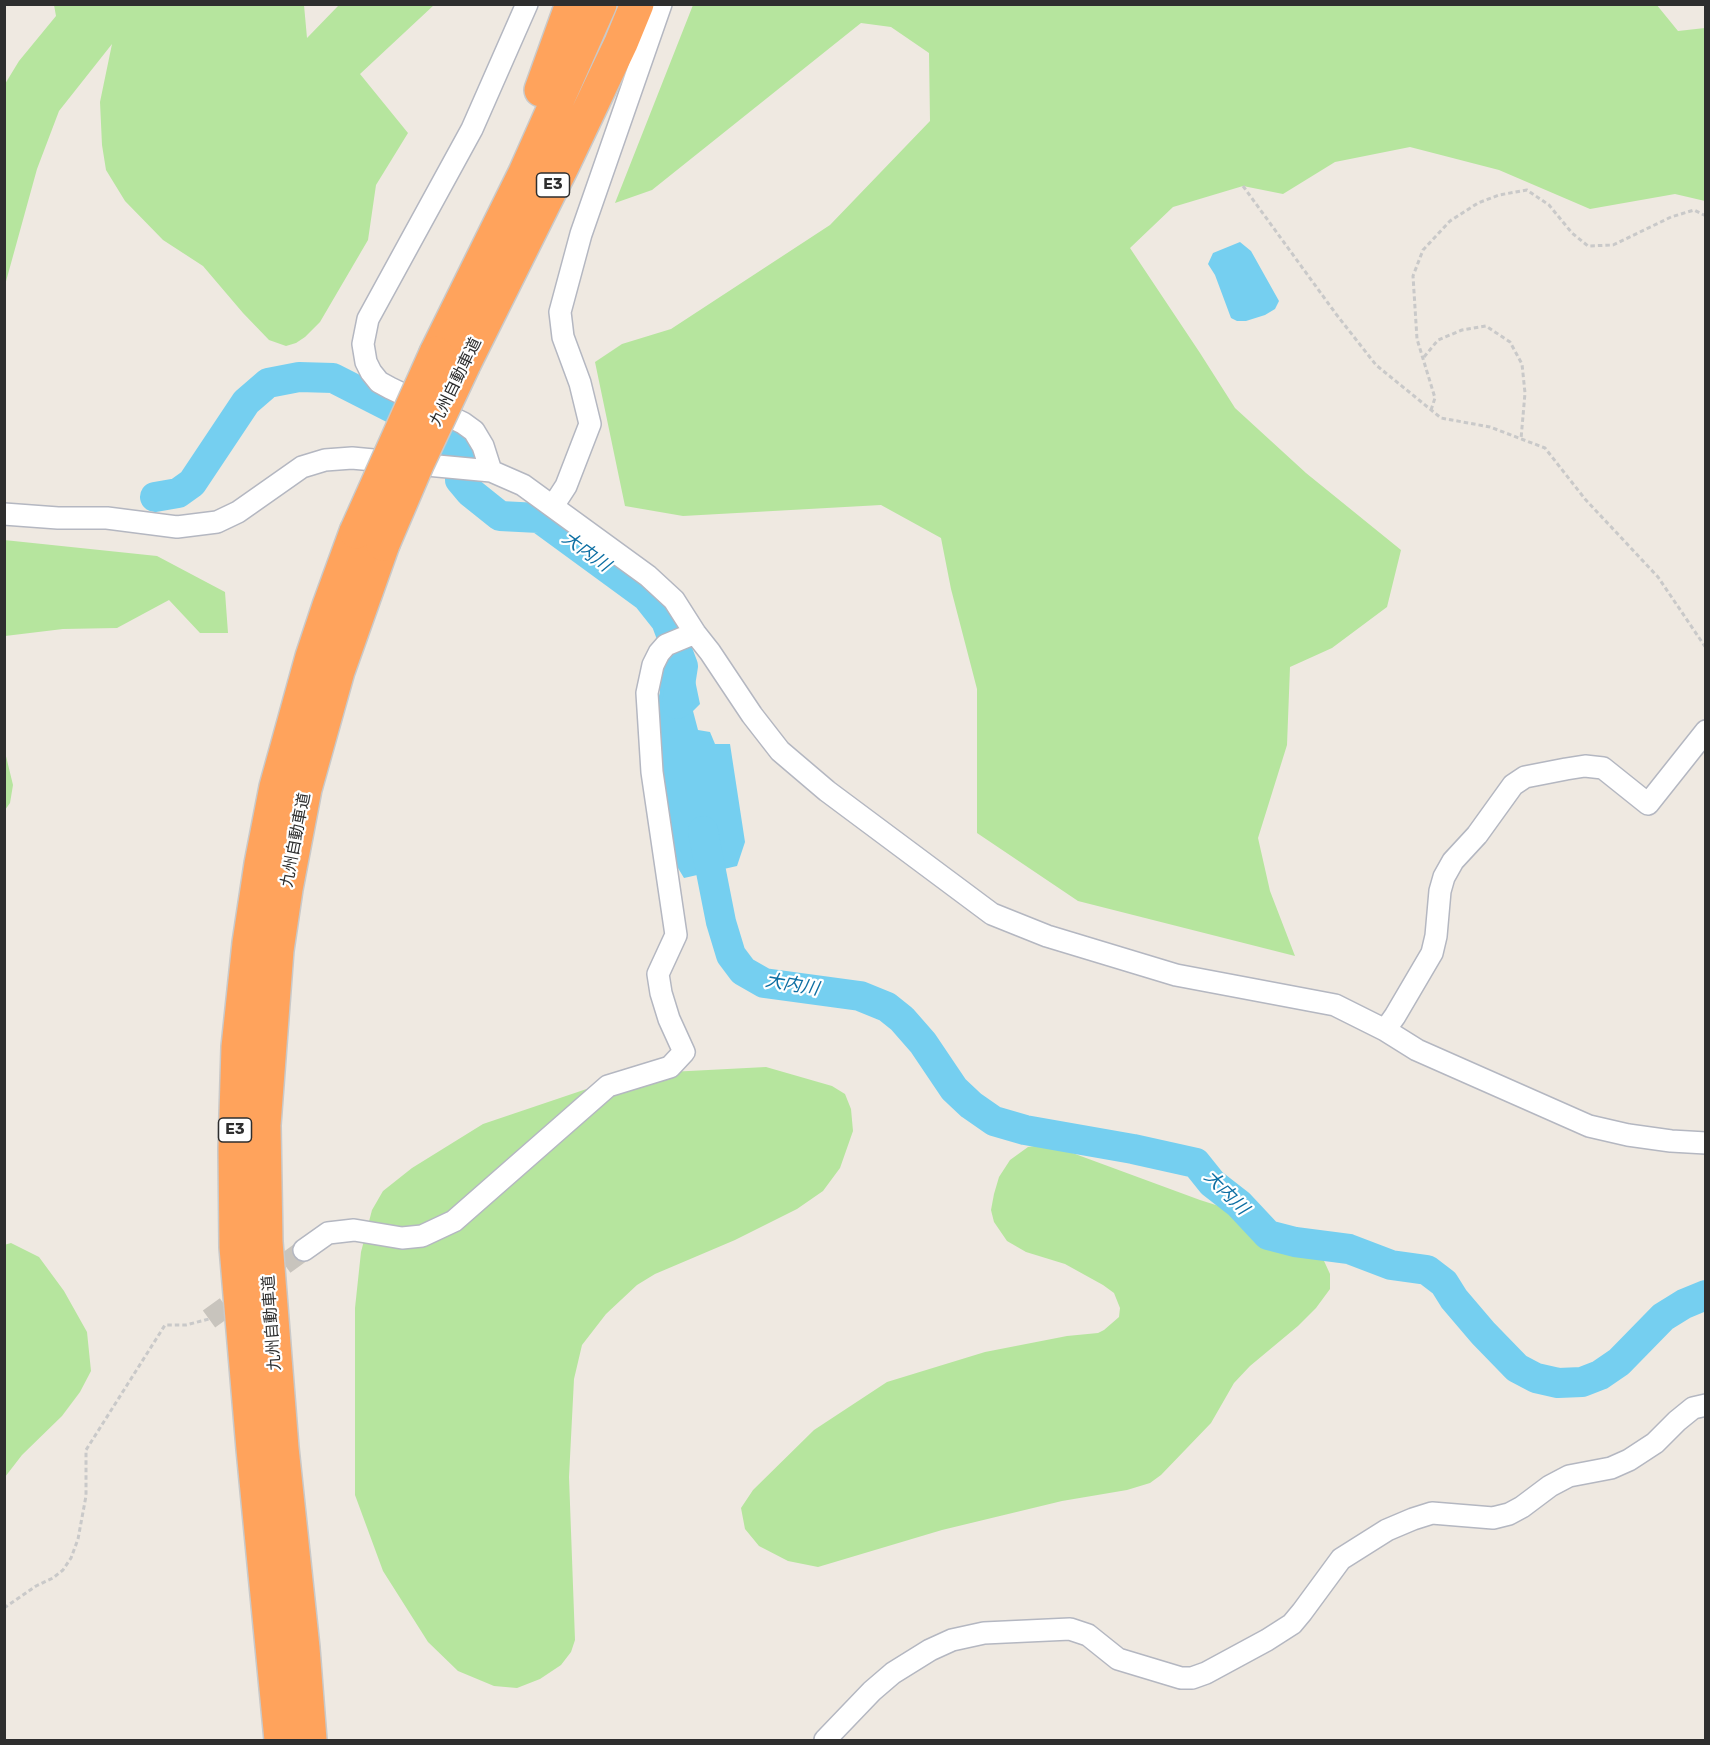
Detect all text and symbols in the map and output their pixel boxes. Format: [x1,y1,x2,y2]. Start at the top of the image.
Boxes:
road number: E3 [536,173,570,197]
street label: 九州自動車道 [426,335,486,429]
water label: 大内川 [558,527,614,577]
street label: 九州自動車道 [277,791,315,889]
water label: 大内川 [764,970,820,1000]
road number: E3 [218,1118,252,1142]
water label: 大内川 [1199,1166,1253,1220]
street label: 九州自動車道 [259,1274,285,1372]

